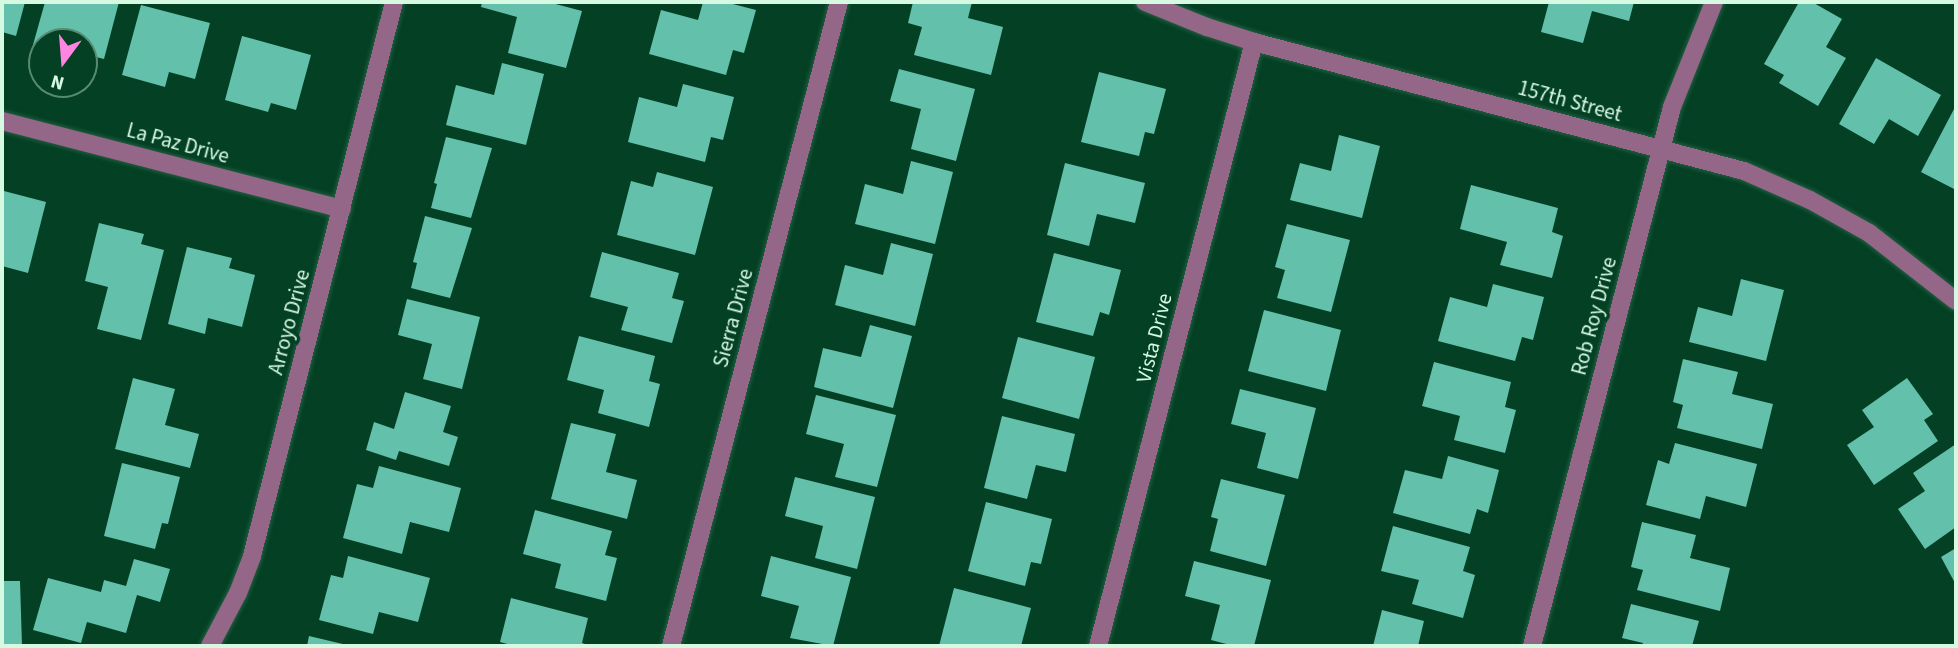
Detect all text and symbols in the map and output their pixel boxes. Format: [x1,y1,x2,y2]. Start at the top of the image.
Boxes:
north arrow [28,28,98,98]
text: N [48,67,67,96]
street label: 157th Street [1515,75,1625,127]
street label: La Paz Drive [124,117,232,169]
street label: Rob Roy Drive [1566,254,1622,378]
street label: Sierra Drive [708,266,758,370]
street label: Arroyo Drive [263,267,315,377]
street label: Vista Drive [1131,291,1177,385]

